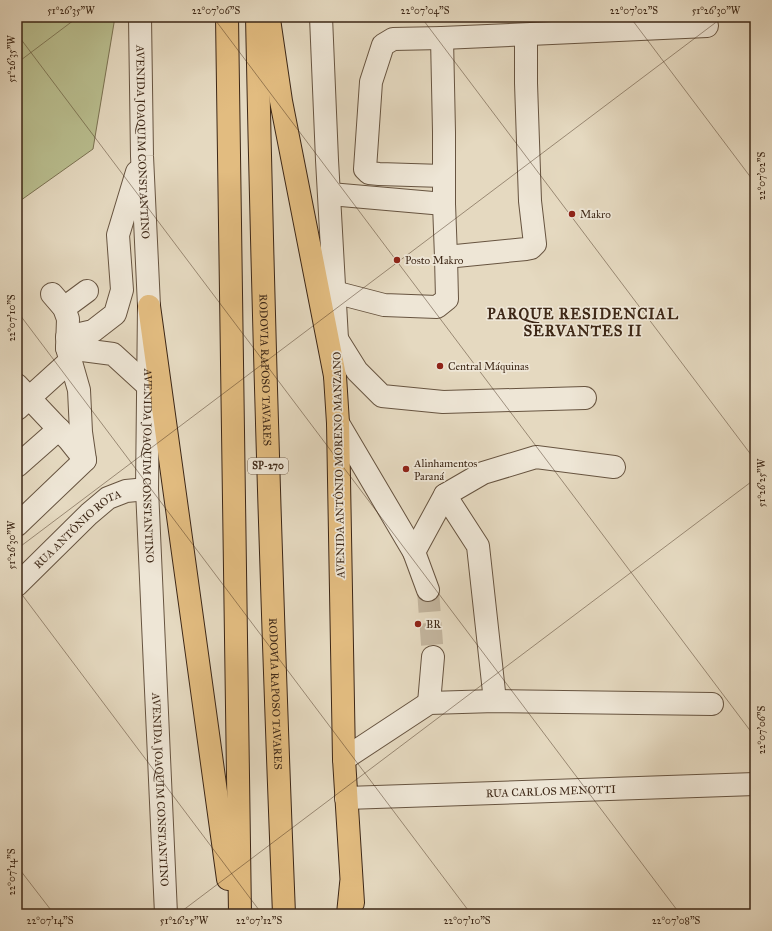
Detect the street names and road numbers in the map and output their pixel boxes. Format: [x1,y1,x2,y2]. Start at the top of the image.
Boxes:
street label: AVENIDA JOAQUIM CONSTANTINO [134,44,152,239]
street label: RODOVIA RAPOSO TAVARES [257,294,274,446]
street label: AVENIDA ANTÔNIO MORENO MANZANO [331,352,347,579]
street label: AVENIDA JOAQUIM CONSTANTINO [140,368,157,563]
road number: SP-270 [248,458,288,474]
street label: RUA ANTÔNIO ROTA [31,487,124,571]
street label: RODOVIA RAPOSO TAVARES [267,618,285,770]
street label: AVENIDA JOAQUIM CONSTANTINO [150,691,171,887]
street label: RUA CARLOS MENOTTI [486,782,616,800]

